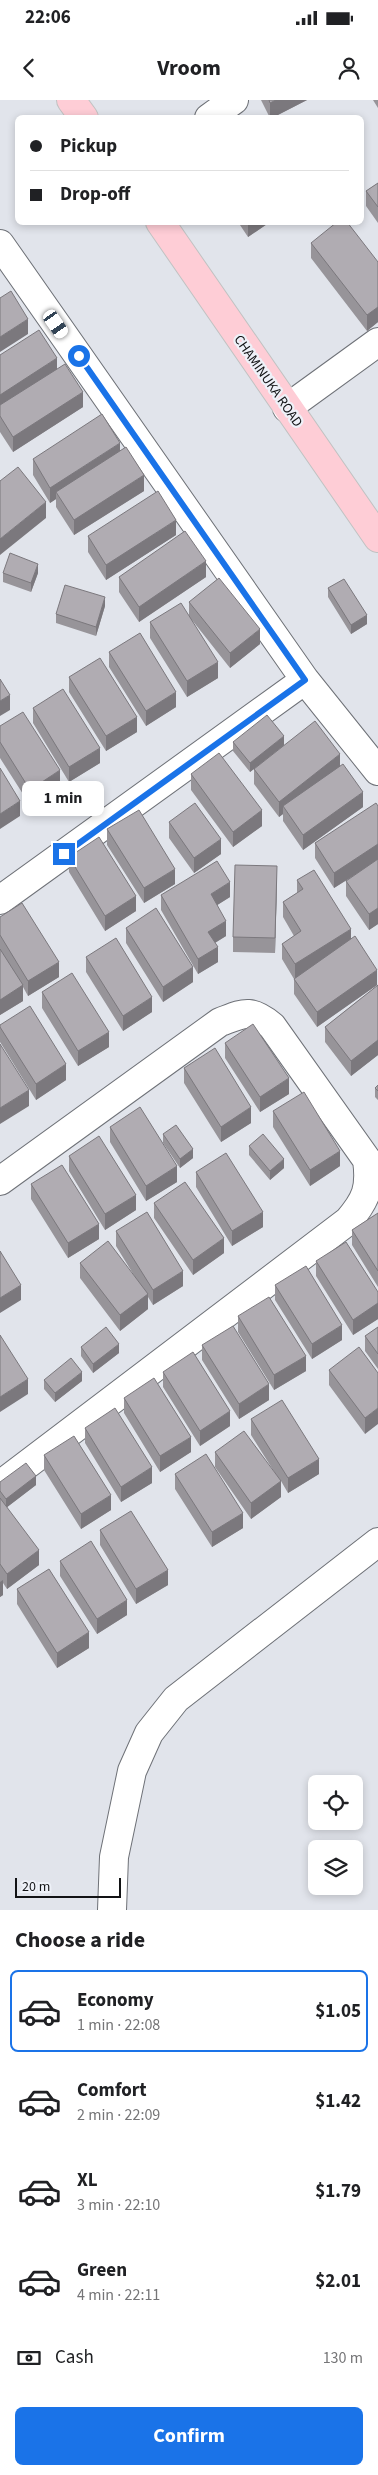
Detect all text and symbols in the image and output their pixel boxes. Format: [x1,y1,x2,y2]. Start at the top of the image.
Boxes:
text: 22:06 [25,4,71,31]
text: Vroom [157,52,221,84]
icon: back [15,54,43,82]
icon: person [335,54,363,82]
text: Pickup [60,133,117,160]
text: Drop-off [60,181,130,208]
car [41,307,70,341]
street label: CHAMINUKA ROAD [229,331,307,431]
route start [68,345,90,367]
callout: 1 min [23,782,105,816]
text: 1 min [44,787,82,809]
route end [53,843,75,865]
map controls [308,1775,363,1895]
button: locate [308,1775,363,1830]
button: layers [308,1840,363,1895]
scale bar [15,1875,121,1898]
text: 20 m [22,1877,50,1897]
text: Choose a ride [15,1924,145,1956]
text: Economy [77,1987,154,2014]
icon: car [17,1989,62,2034]
text: $1.05 [315,1998,361,2025]
text: 1 min · 22:08 [77,2014,160,2036]
text: Comfort [77,2077,147,2104]
icon: car [17,2079,62,2124]
text: $1.42 [315,2088,361,2115]
text: 2 min · 22:09 [77,2104,160,2126]
text: XL [77,2167,98,2194]
icon: car [17,2169,62,2214]
text: $1.79 [315,2178,361,2205]
text: 3 min · 22:10 [77,2194,160,2216]
text: Green [77,2257,127,2284]
icon: car [17,2259,62,2304]
text: $2.01 [315,2268,361,2295]
text: 4 min · 22:11 [77,2284,160,2306]
icon: cash [15,2344,43,2372]
text: Cash [55,2344,94,2371]
text: 130 m [323,2347,363,2369]
button: Confirm [15,2407,363,2465]

